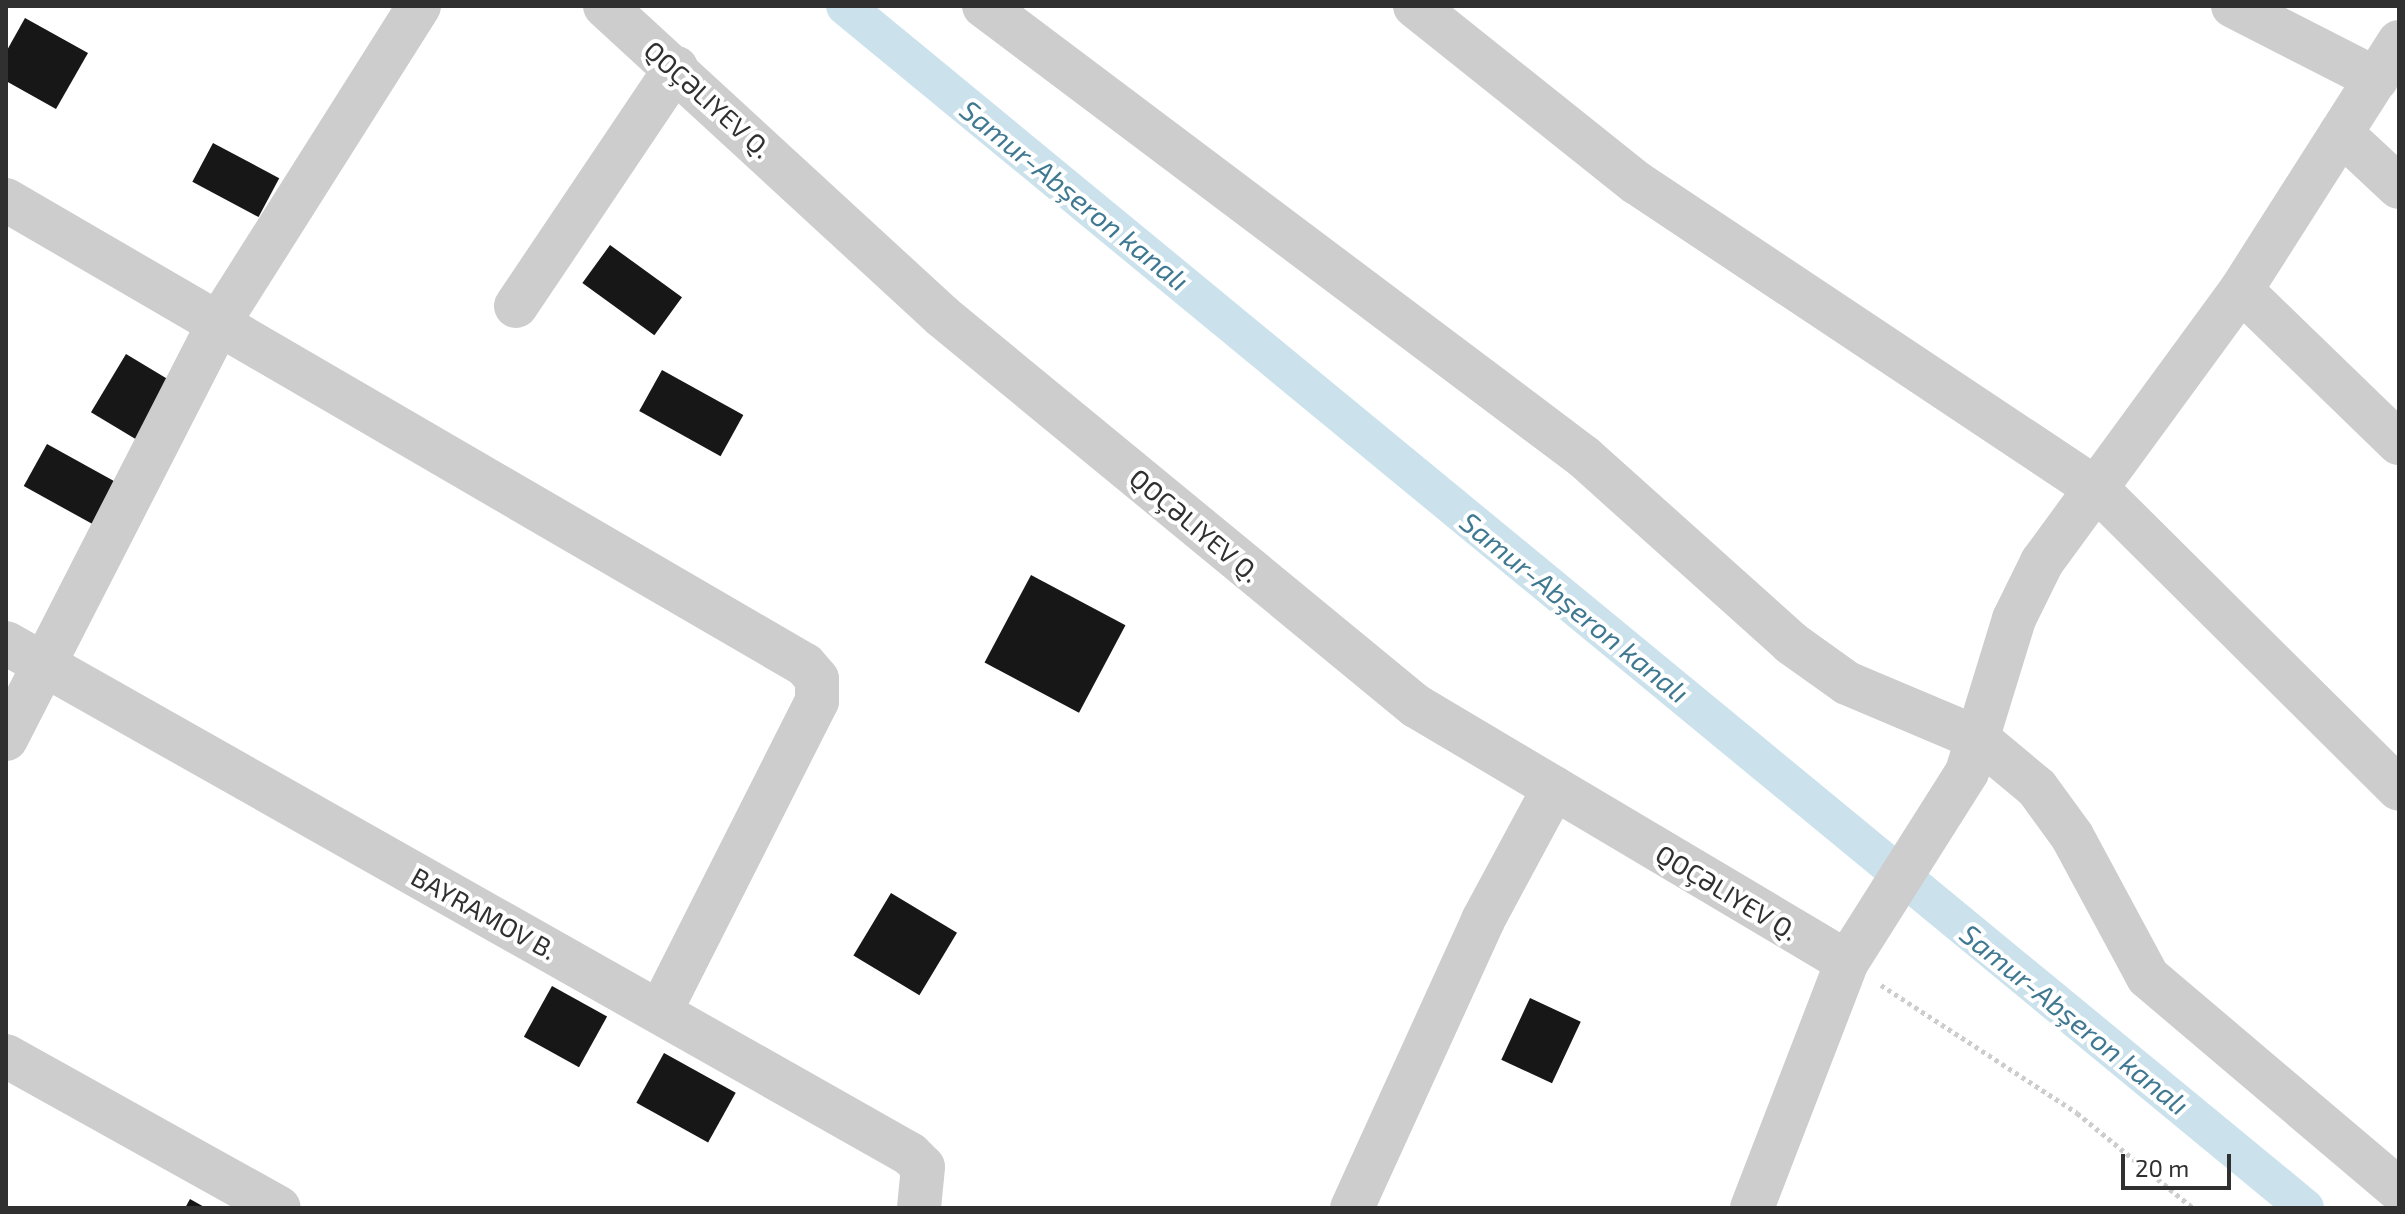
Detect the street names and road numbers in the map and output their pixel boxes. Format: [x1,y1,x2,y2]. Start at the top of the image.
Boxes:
street label: QOÇƏLIYEV Q. [638,34,778,164]
street label: QOÇƏLIYEV Q. [1124,462,1266,588]
street label: QOÇƏLIYEV Q. [1650,837,1804,947]
street label: BAYRAMOV B. [406,860,562,966]

